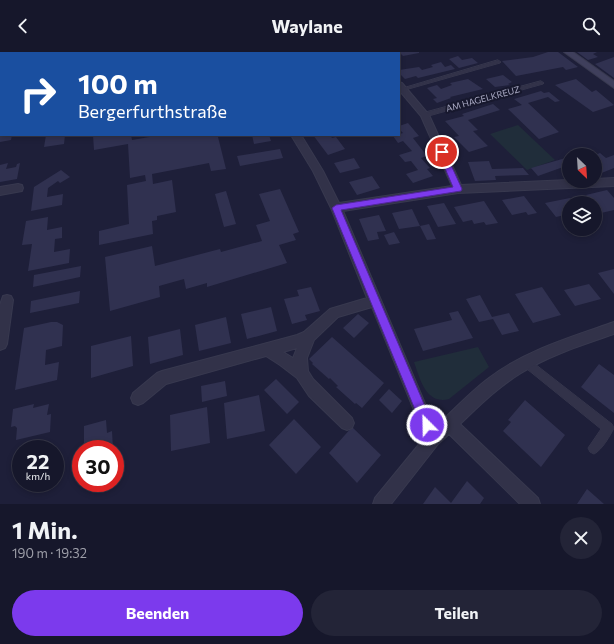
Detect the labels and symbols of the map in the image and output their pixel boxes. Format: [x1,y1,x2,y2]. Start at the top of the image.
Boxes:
street label: AM HAGELKREUZ [445,83,521,114]
pin [425,135,459,169]
north arrow [562,148,602,188]
position arrow [406,404,448,446]
speed limit sign: 30 [72,440,124,492]

